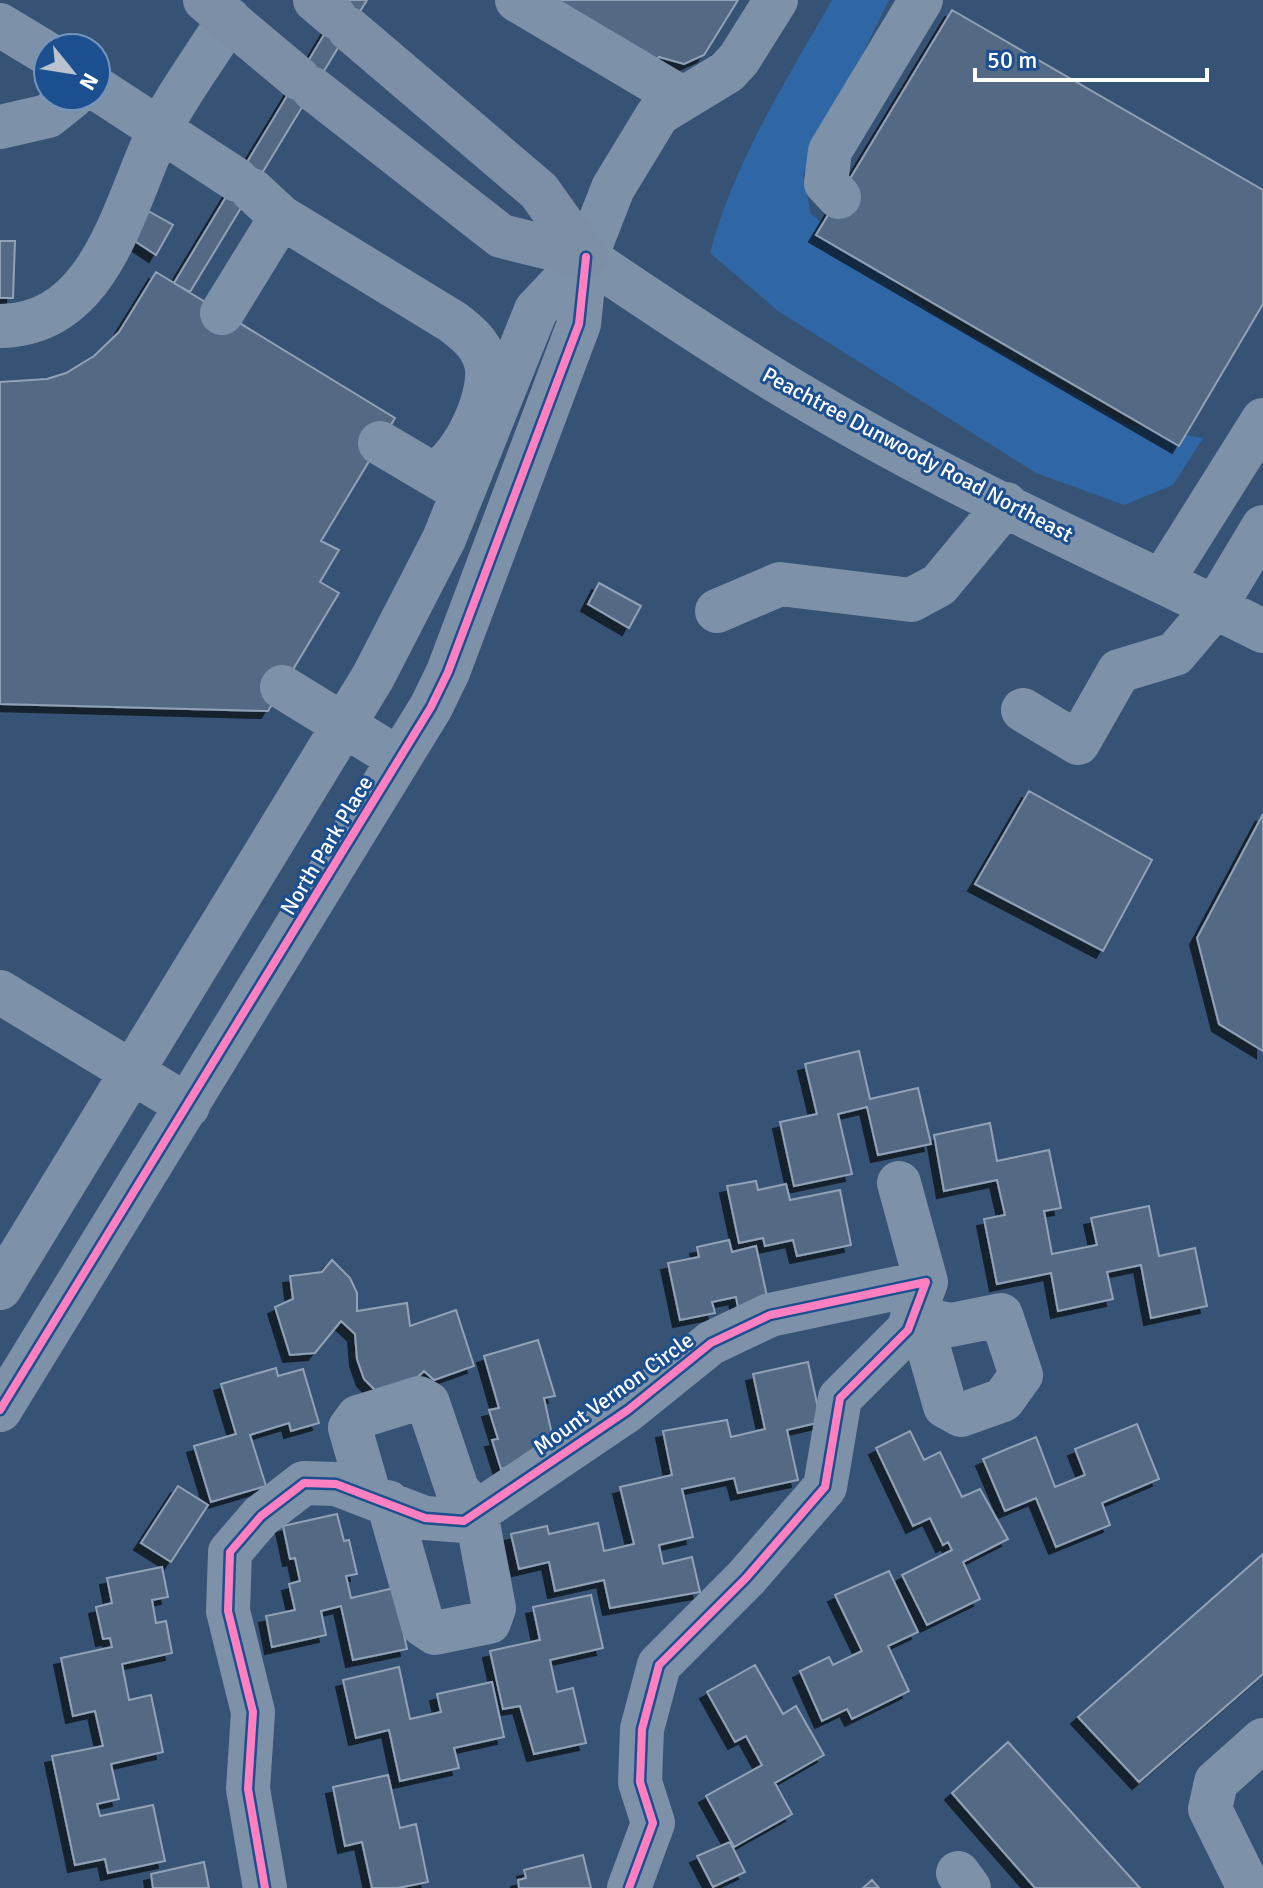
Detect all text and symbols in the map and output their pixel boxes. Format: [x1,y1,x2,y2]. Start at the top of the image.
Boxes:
north arrow [32,32,112,112]
scale bar [975,32,1207,82]
text: 50 m [987,45,1037,75]
text: N [73,68,104,95]
street label: Peachtree Dunwoody Road Northeast [758,361,1078,548]
street label: North Park Place [274,771,379,920]
street label: Mount Vernon Circle [528,1326,699,1461]

